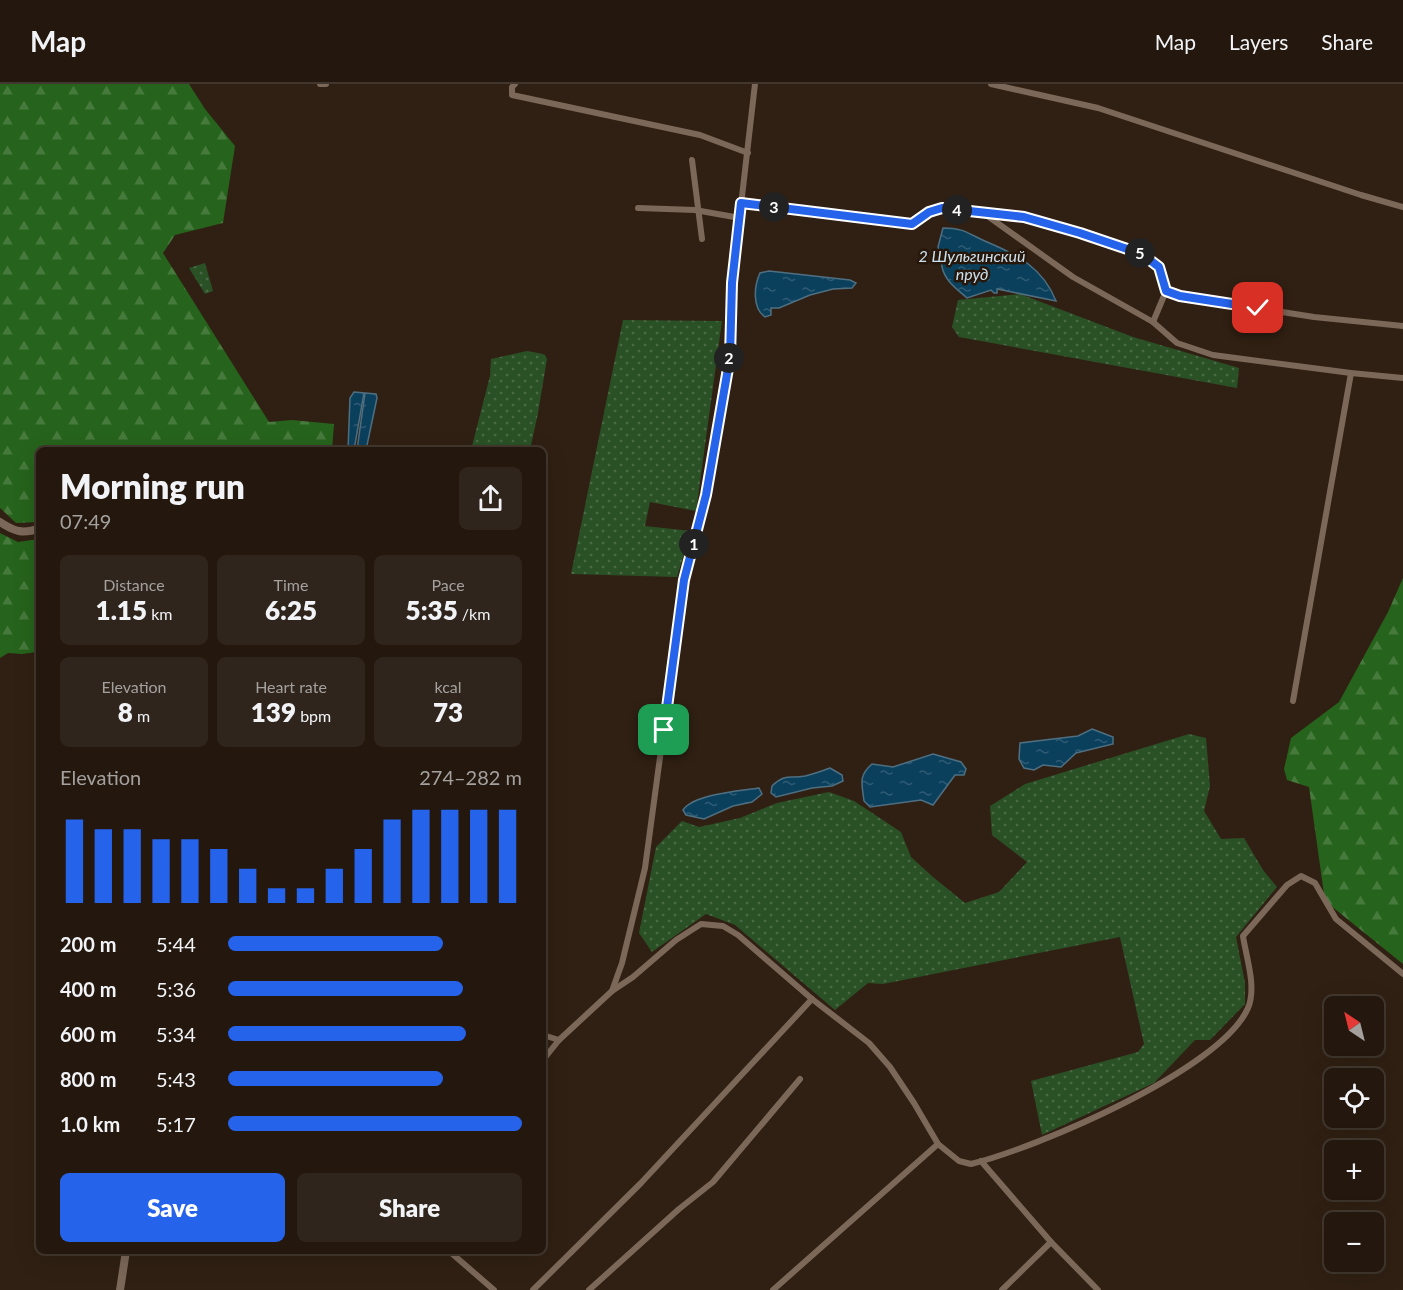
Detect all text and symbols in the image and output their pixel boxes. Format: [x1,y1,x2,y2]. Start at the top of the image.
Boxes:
text: Map [30,24,86,58]
text: Map [1155,29,1196,54]
text: Layers [1229,29,1288,54]
text: Share [1321,29,1373,54]
pin: 3 [759,192,789,222]
pin: 4 [942,195,972,225]
text: 3 [769,197,779,216]
text: 4 [952,200,962,219]
pin: 5 [1125,238,1155,268]
text: 5 [1135,243,1145,262]
water label: 2 Шульгинский пруд [919,246,1025,283]
pin [1232,282,1283,333]
icon: check [1241,291,1274,324]
pin: 2 [714,343,744,373]
text: 2 [724,348,734,367]
text: Morning run [60,466,245,506]
button: share [459,467,522,530]
text: 07:49 [60,509,111,533]
pin: 1 [679,529,709,559]
text: 1 [689,534,699,553]
text: Distance [103,575,165,594]
text: Time [274,575,308,594]
text: Pace [431,575,465,594]
text: 1.15 [96,594,147,626]
text: 6:25 [265,594,317,626]
text: 5:35 [406,594,458,626]
text: km [147,604,172,623]
text: /km [458,604,490,623]
text: Elevation [102,677,167,696]
text: Heart rate [255,677,327,696]
text: kcal [434,677,462,696]
text: 8 [118,696,133,728]
text: 139 [251,696,296,728]
text: 73 [433,696,463,728]
pin [638,704,689,755]
text: m [133,706,150,725]
text: bpm [296,706,331,725]
icon: arrive [647,713,680,746]
text: Elevation [60,765,141,789]
text: 274–282 m [419,765,522,789]
text: 200 m [60,932,116,956]
text: 5:44 [156,932,196,956]
text: 400 m [60,977,116,1001]
text: 5:36 [156,977,196,1001]
north arrow [1324,996,1384,1056]
map controls [1324,996,1384,1272]
text: 600 m [60,1022,116,1046]
text: 5:34 [156,1022,196,1046]
text: 800 m [60,1067,116,1091]
text: 5:43 [156,1067,196,1091]
button: locate [1324,1068,1384,1128]
text: 1.0 km [60,1112,120,1136]
text: 5:17 [156,1112,196,1136]
button: + [1324,1140,1384,1200]
button: Save [60,1173,285,1242]
button: Share [297,1173,522,1242]
button: − [1324,1212,1384,1272]

